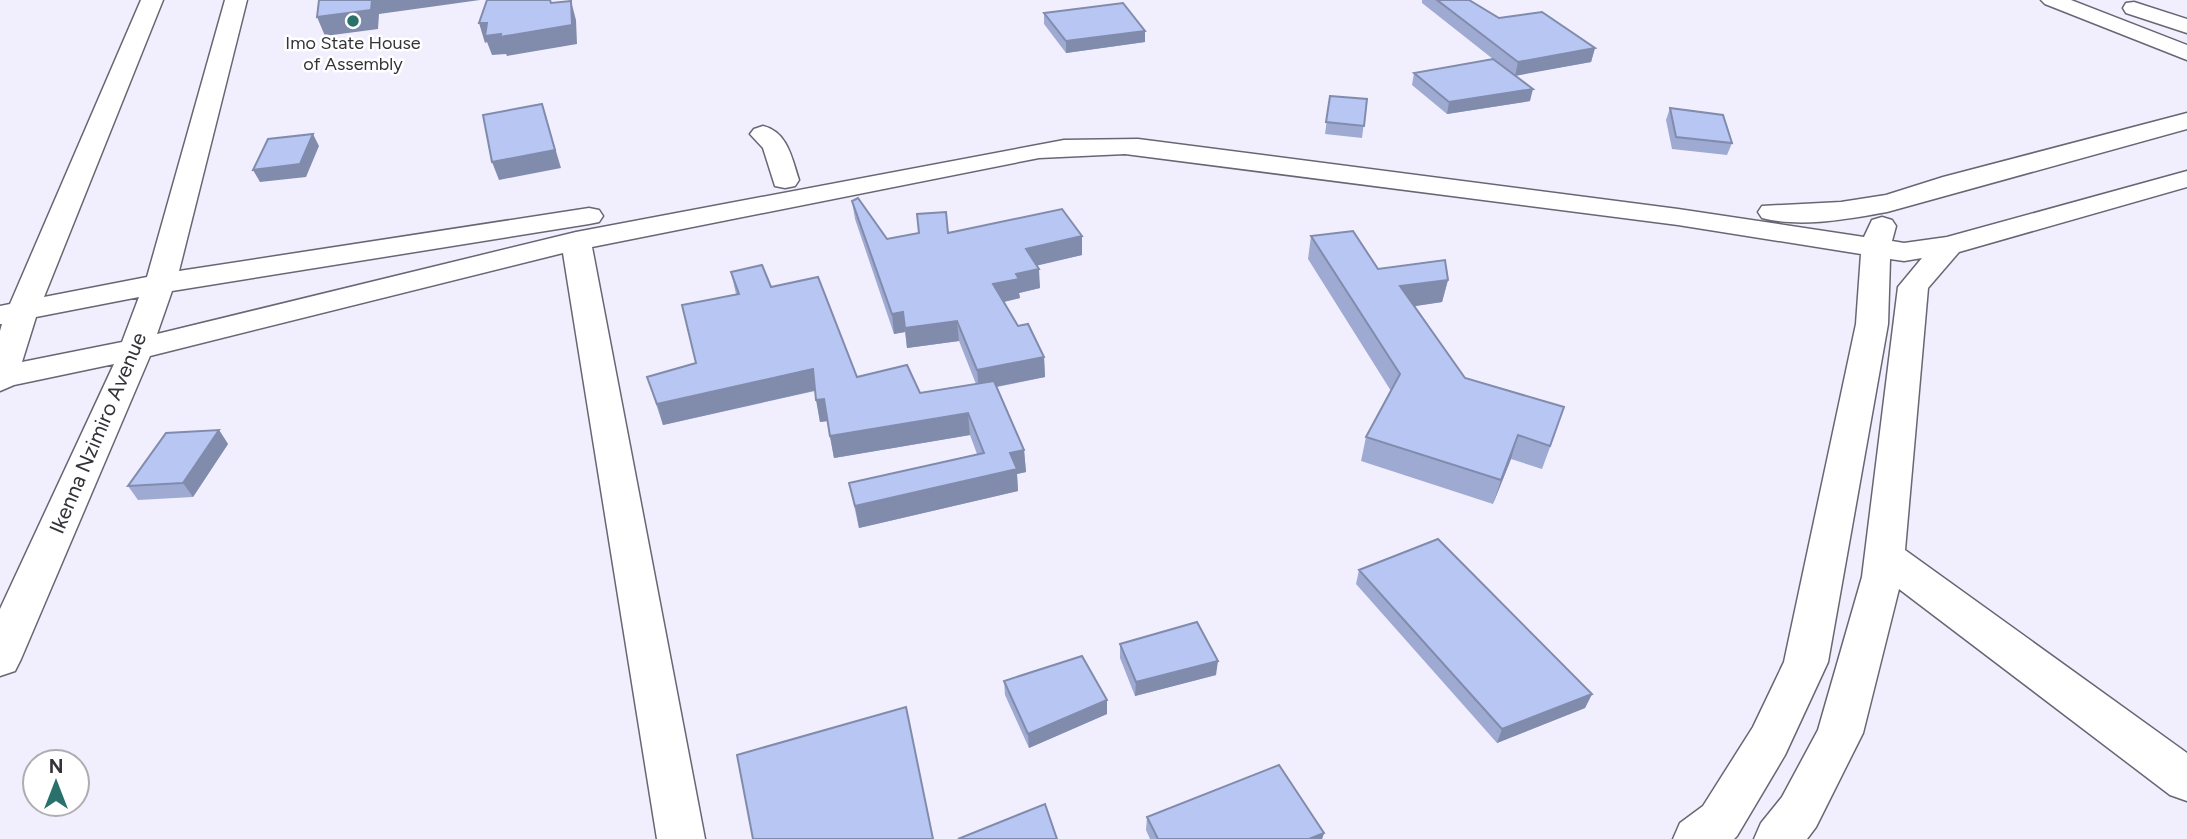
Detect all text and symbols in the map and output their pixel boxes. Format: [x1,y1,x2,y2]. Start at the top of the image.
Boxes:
marker: Imo State House of Assembly [345,13,361,29]
place label: Imo State House of Assembly [285,32,421,75]
street label: Ikenna Nzimiro Avenue [44,328,151,537]
north arrow [21,748,91,818]
text: N [49,755,63,778]

